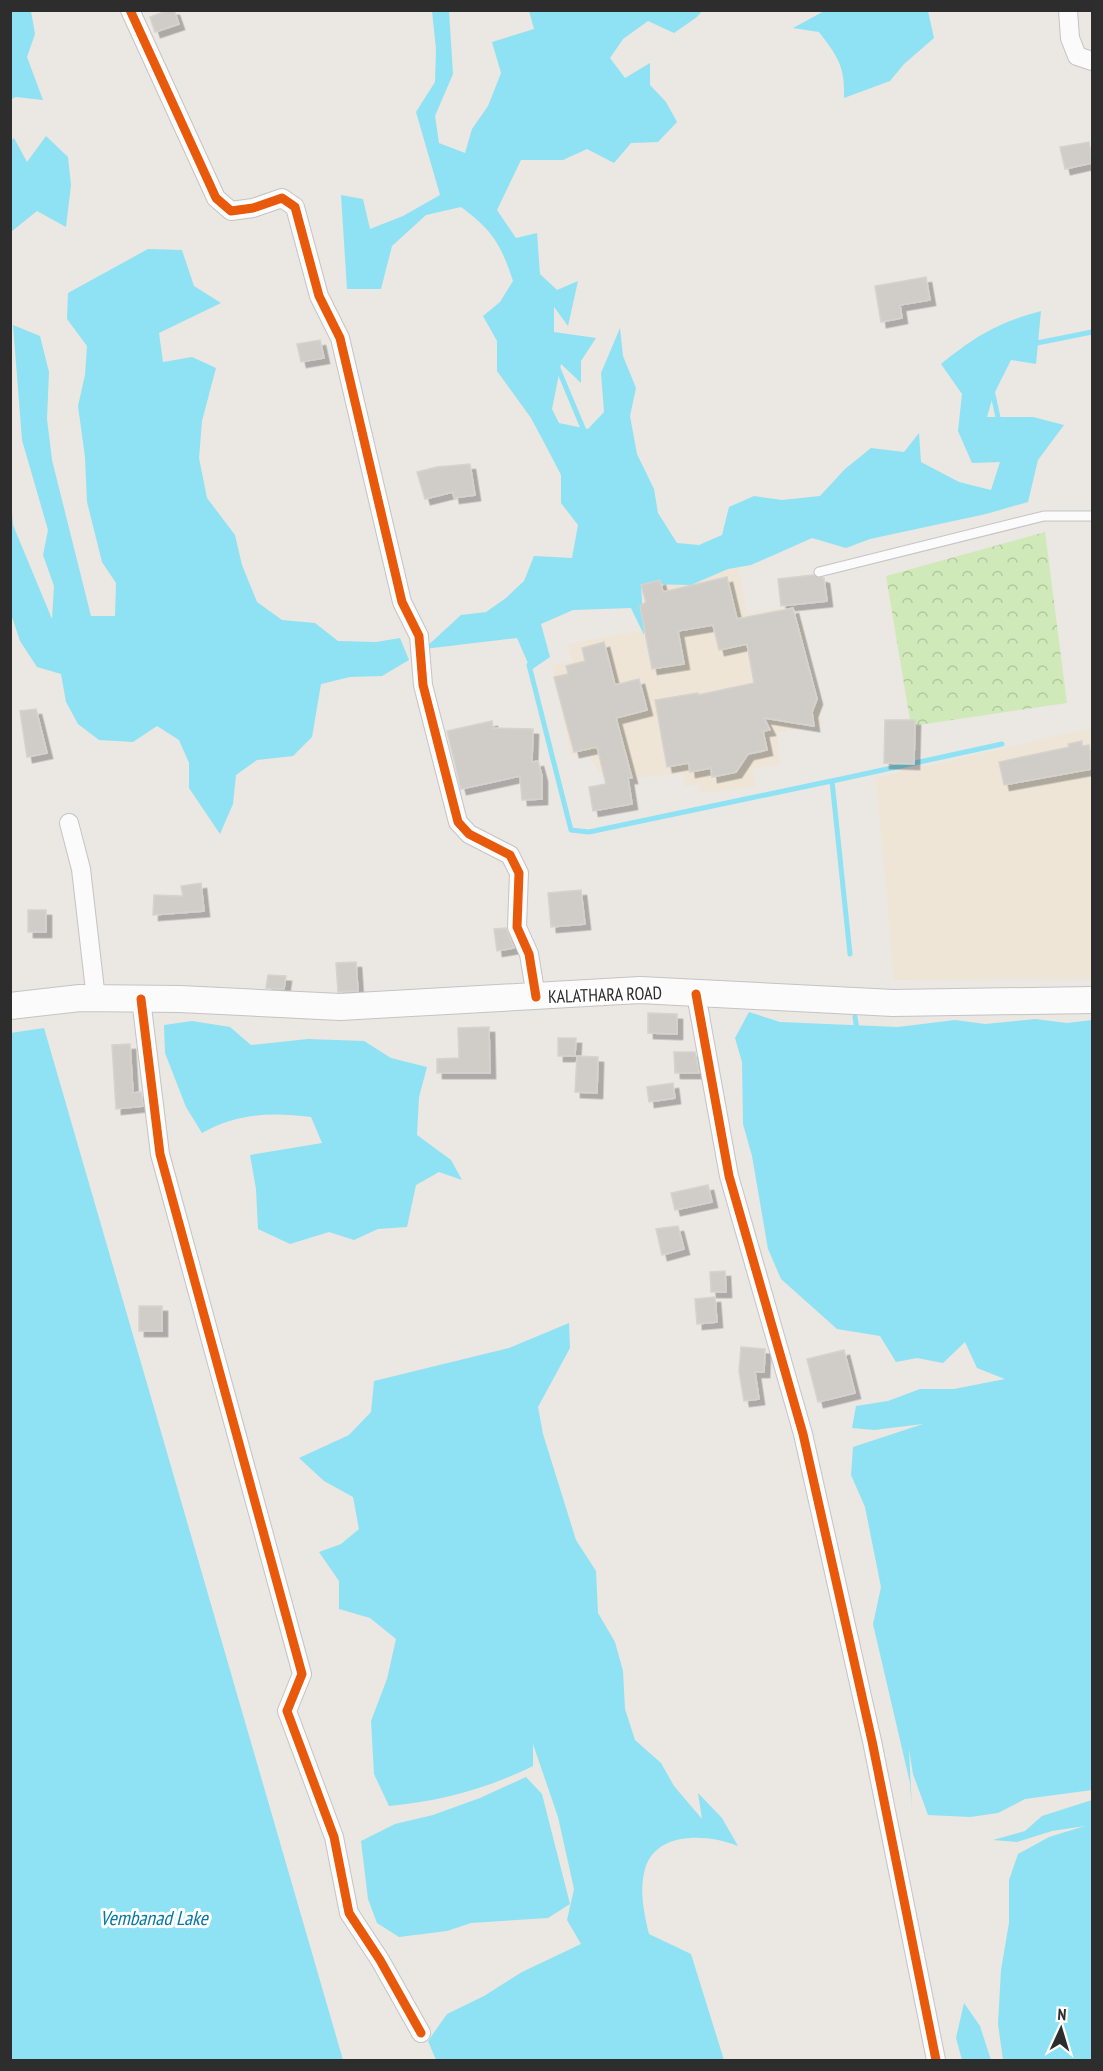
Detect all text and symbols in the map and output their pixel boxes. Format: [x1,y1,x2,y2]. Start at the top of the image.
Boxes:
street label: KALATHARA ROAD [548,981,662,1008]
water label: Vembanad Lake [100,1905,210,1931]
north arrow [1031,1999,1091,2059]
text: N [1057,2004,1067,2024]

